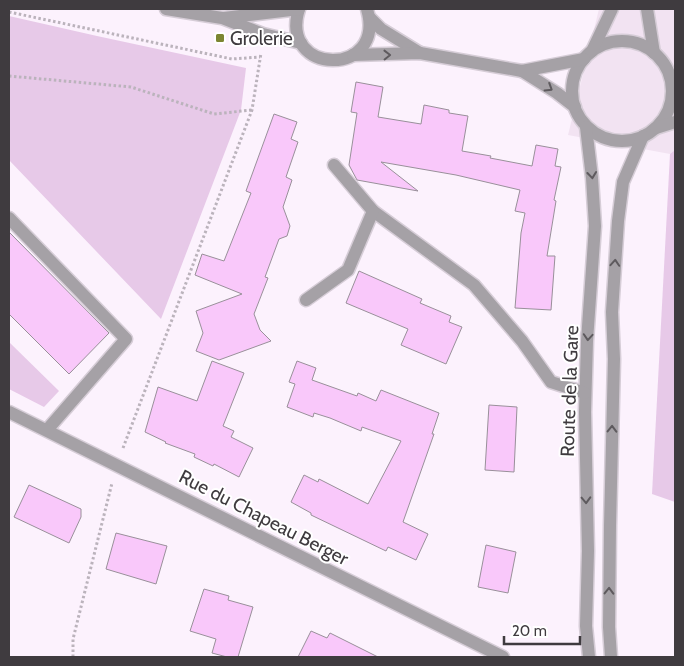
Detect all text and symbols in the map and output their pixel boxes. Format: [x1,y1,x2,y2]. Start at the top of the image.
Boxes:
place label: Grolerie [230,27,293,50]
marker: Grolerie [214,32,226,44]
one-way arrow [383,50,391,60]
one-way arrow [544,81,553,91]
one-way arrow [586,171,597,179]
one-way arrow [609,259,620,267]
street label: Route de la Gare [556,325,583,457]
one-way arrow [582,333,593,341]
one-way arrow [607,424,617,432]
street label: Rue du Chapeau Berger [175,465,352,570]
one-way arrow [580,496,591,504]
one-way arrow [604,587,614,594]
scale bar [504,614,580,646]
text: 20 m [512,622,547,640]

